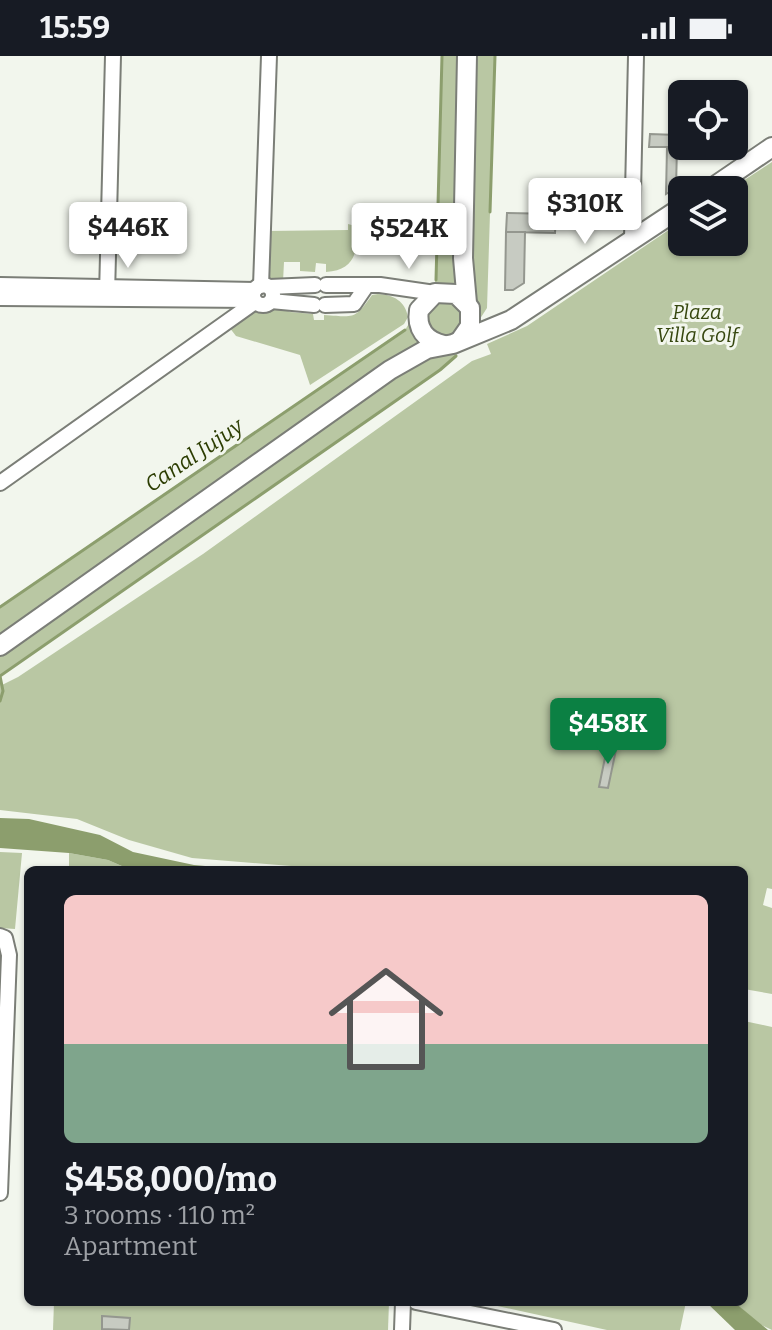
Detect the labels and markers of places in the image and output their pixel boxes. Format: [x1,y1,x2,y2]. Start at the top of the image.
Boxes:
pin: $310K [529,178,641,246]
pin: $446K [72,202,184,270]
pin: $524K [353,203,465,271]
pin: $458K [552,698,664,766]

